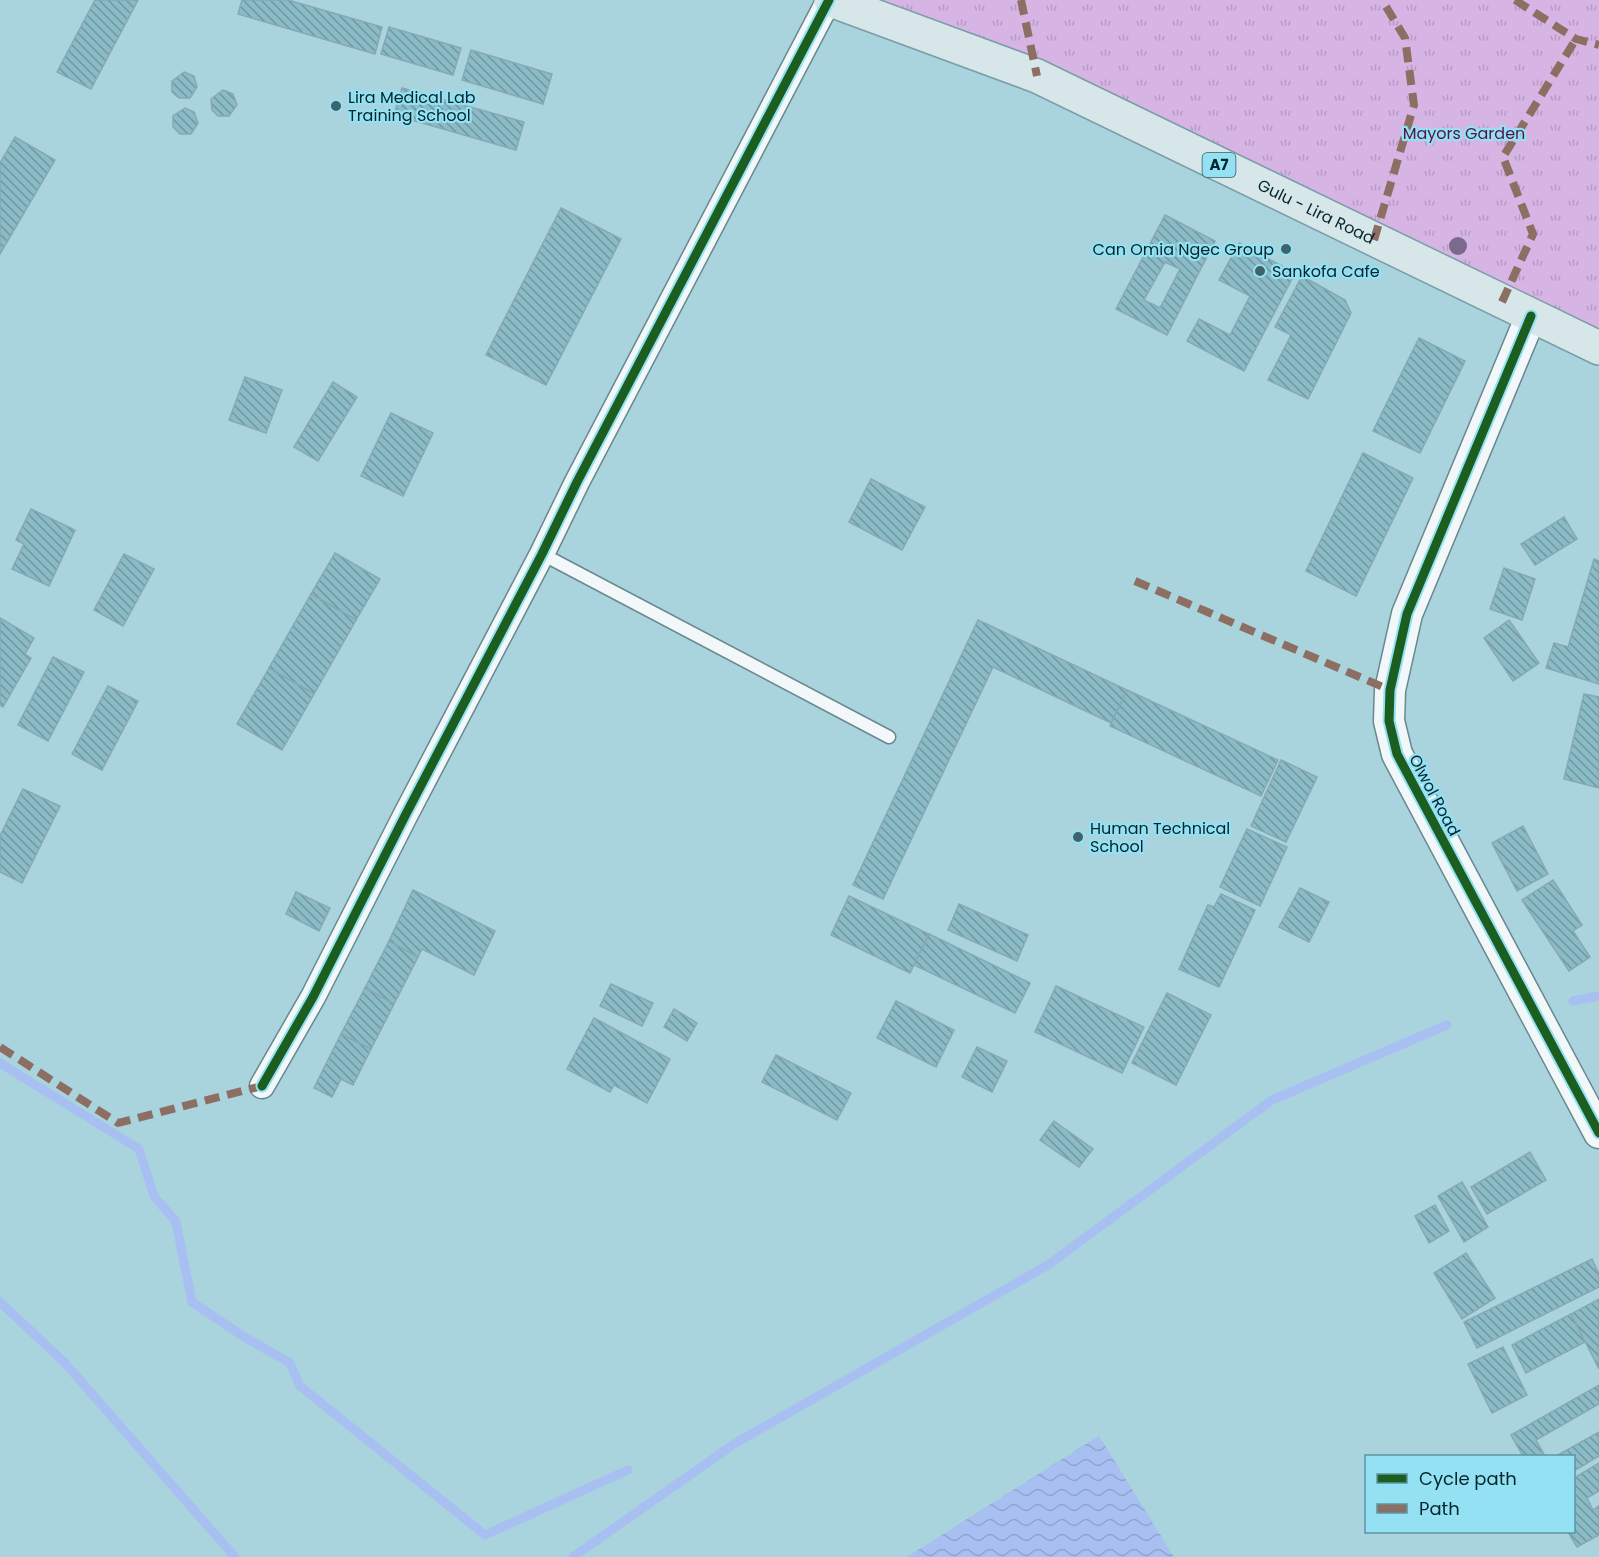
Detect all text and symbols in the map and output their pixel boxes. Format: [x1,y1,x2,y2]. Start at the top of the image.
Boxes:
place label: Lira Medical Lab Training School [348,86,476,127]
marker: Lira Medical Lab Training School [329,99,343,113]
park label: Mayors Garden [1403,122,1525,145]
road number: A7 [1202,153,1236,177]
street label: Gulu - Lira Road [1254,173,1379,250]
place label: Can Omia Ngec Group [1093,238,1274,261]
marker: Can Omia Ngec Group [1279,242,1293,256]
place label: Sankofa Cafe [1272,260,1380,283]
marker: Sankofa Cafe [1253,264,1267,278]
street label: Olwol Road [1403,750,1466,840]
place label: Human Technical School [1090,817,1230,858]
marker: Human Technical School [1071,830,1085,844]
legend [1365,1455,1575,1533]
text: Cycle path [1419,1466,1517,1491]
text: Path [1419,1496,1460,1521]

